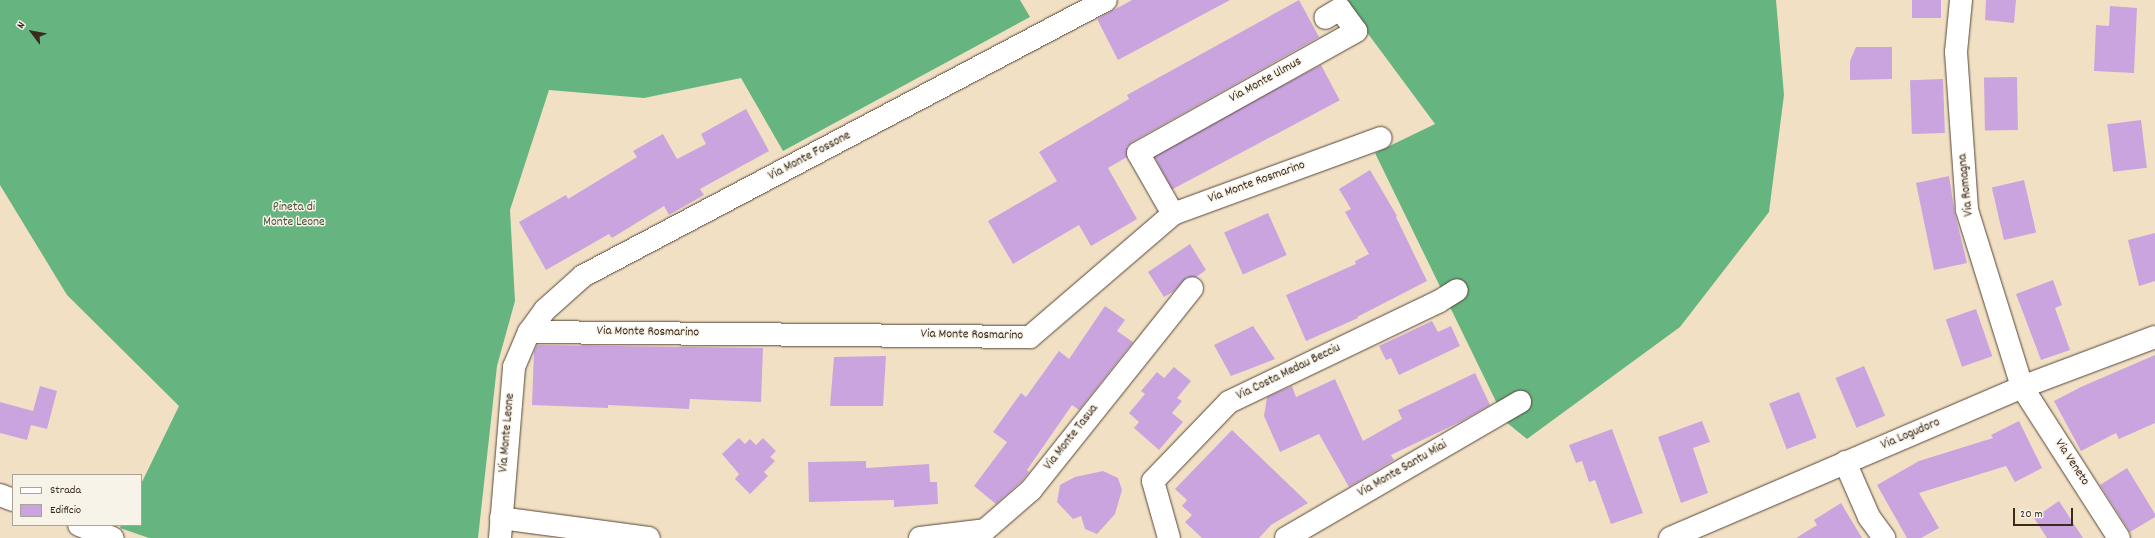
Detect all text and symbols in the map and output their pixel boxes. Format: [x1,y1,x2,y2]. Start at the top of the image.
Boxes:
north arrow [12,12,52,52]
text: N [14,19,30,32]
street label: Via Monte Ulmus [1227,55,1305,107]
street label: Via Monte Fossone [766,129,854,185]
street label: Via Romagna [1956,153,1978,217]
street label: Via Monte Rosmarino [1206,158,1308,208]
park label: Pineta di Monte Leone [263,201,325,232]
street label: Via Monte Rosmarino [597,324,699,342]
street label: Via Monte Rosmarino [921,327,1023,345]
street label: Via Costa Medau Becciu [1234,341,1344,405]
street label: Via Monte Leone [497,393,519,473]
street label: Via Monte Tasua [1042,402,1102,474]
street label: Via Logudoro [1879,416,1943,454]
street label: Via Veneto [2050,437,2092,489]
street label: Via Monte Santu Miai [1356,438,1450,502]
legend [12,474,142,526]
text: Strada [50,482,81,499]
scale bar [2015,500,2075,526]
text: Edificio [50,502,81,519]
text: 20 m [2020,506,2043,523]

